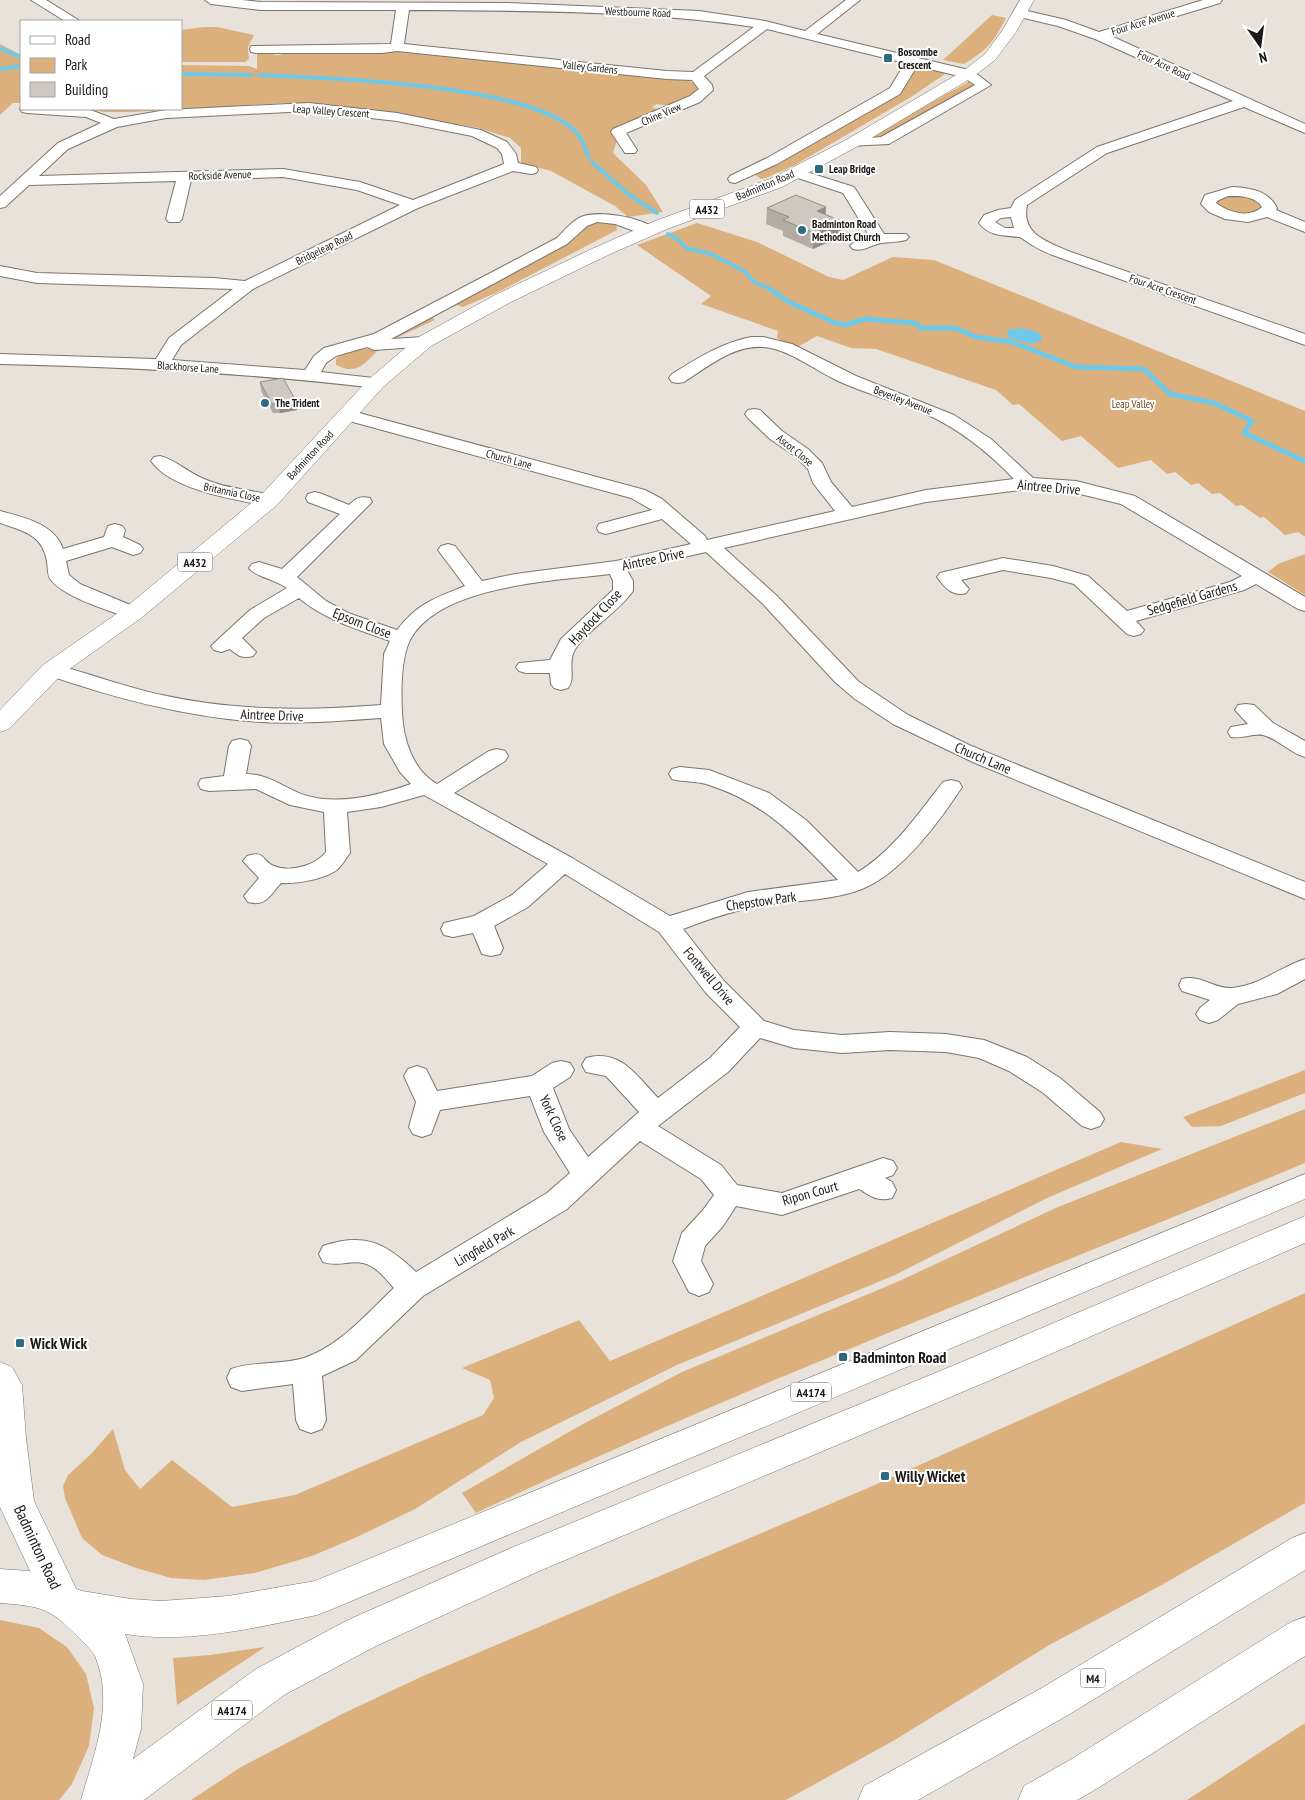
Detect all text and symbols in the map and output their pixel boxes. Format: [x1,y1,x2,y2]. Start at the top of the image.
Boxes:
street label: Westbourne Road [605,4,671,20]
street label: Four Acre Avenue [1110,6,1177,38]
legend [20,20,182,110]
north arrow [1235,20,1285,70]
text: Road [65,30,91,49]
place label: Boscombe Crescent [898,45,938,72]
street label: Four Acre Road [1135,47,1193,83]
text: N [1257,48,1269,67]
marker: Boscombe Crescent [882,52,894,64]
text: Park [65,55,87,74]
street label: Valley Gardens [561,57,619,77]
text: Building [65,80,108,99]
street label: Chine View [639,99,684,129]
street label: Leap Valley Crescent [292,101,370,121]
place label: Leap Bridge [829,162,876,176]
marker: Leap Bridge [813,163,825,175]
street label: Badminton Road [734,166,797,204]
street label: Rockside Avenue [188,167,252,183]
road number: A432 [690,200,724,218]
place label: Badminton Road Methodist Church [812,217,881,244]
marker: Badminton Road Methodist Church [796,224,808,236]
street label: Bridgeleap Road [293,228,355,268]
street label: Four Acre Crescent [1127,271,1199,307]
street label: Blackhorse Lane [157,358,220,376]
street label: Beverley Avenue [872,382,935,418]
place label: The Trident [275,396,320,410]
marker: The Trident [259,397,271,409]
park label: Leap Valley [1112,397,1155,411]
street label: Badminton Road [284,427,337,483]
street label: Ascot Close [774,431,817,469]
street label: Church Lane [485,446,534,472]
street label: Aintree Drive [1017,475,1082,499]
street label: Britannia Close [202,479,262,505]
street label: Aintree Drive [620,544,686,574]
road number: A432 [178,552,212,572]
street label: Sedgefield Gardens [1145,576,1239,619]
street label: Haydock Close [565,585,626,649]
street label: Epsom Close [330,604,394,642]
street label: Aintree Drive [240,705,304,725]
street label: Church Lane [952,738,1014,778]
street label: Chepstow Park [725,887,798,915]
street label: Fontwell Drive [679,943,739,1009]
street label: York Close [535,1092,573,1144]
street label: Ripon Court [780,1176,840,1210]
street label: Lingfield Park [451,1221,518,1270]
place label: Wick Wick [29,1333,87,1353]
marker: Wick Wick [14,1337,26,1349]
place label: Badminton Road [853,1347,946,1367]
marker: Badminton Road [837,1351,849,1363]
road number: A4174 [791,1382,831,1401]
place label: Willy Wicket [894,1466,966,1486]
marker: Willy Wicket [879,1470,891,1482]
street label: Badminton Road [10,1502,66,1592]
road number: M4 [1080,1669,1106,1688]
road number: A4174 [212,1700,252,1720]

